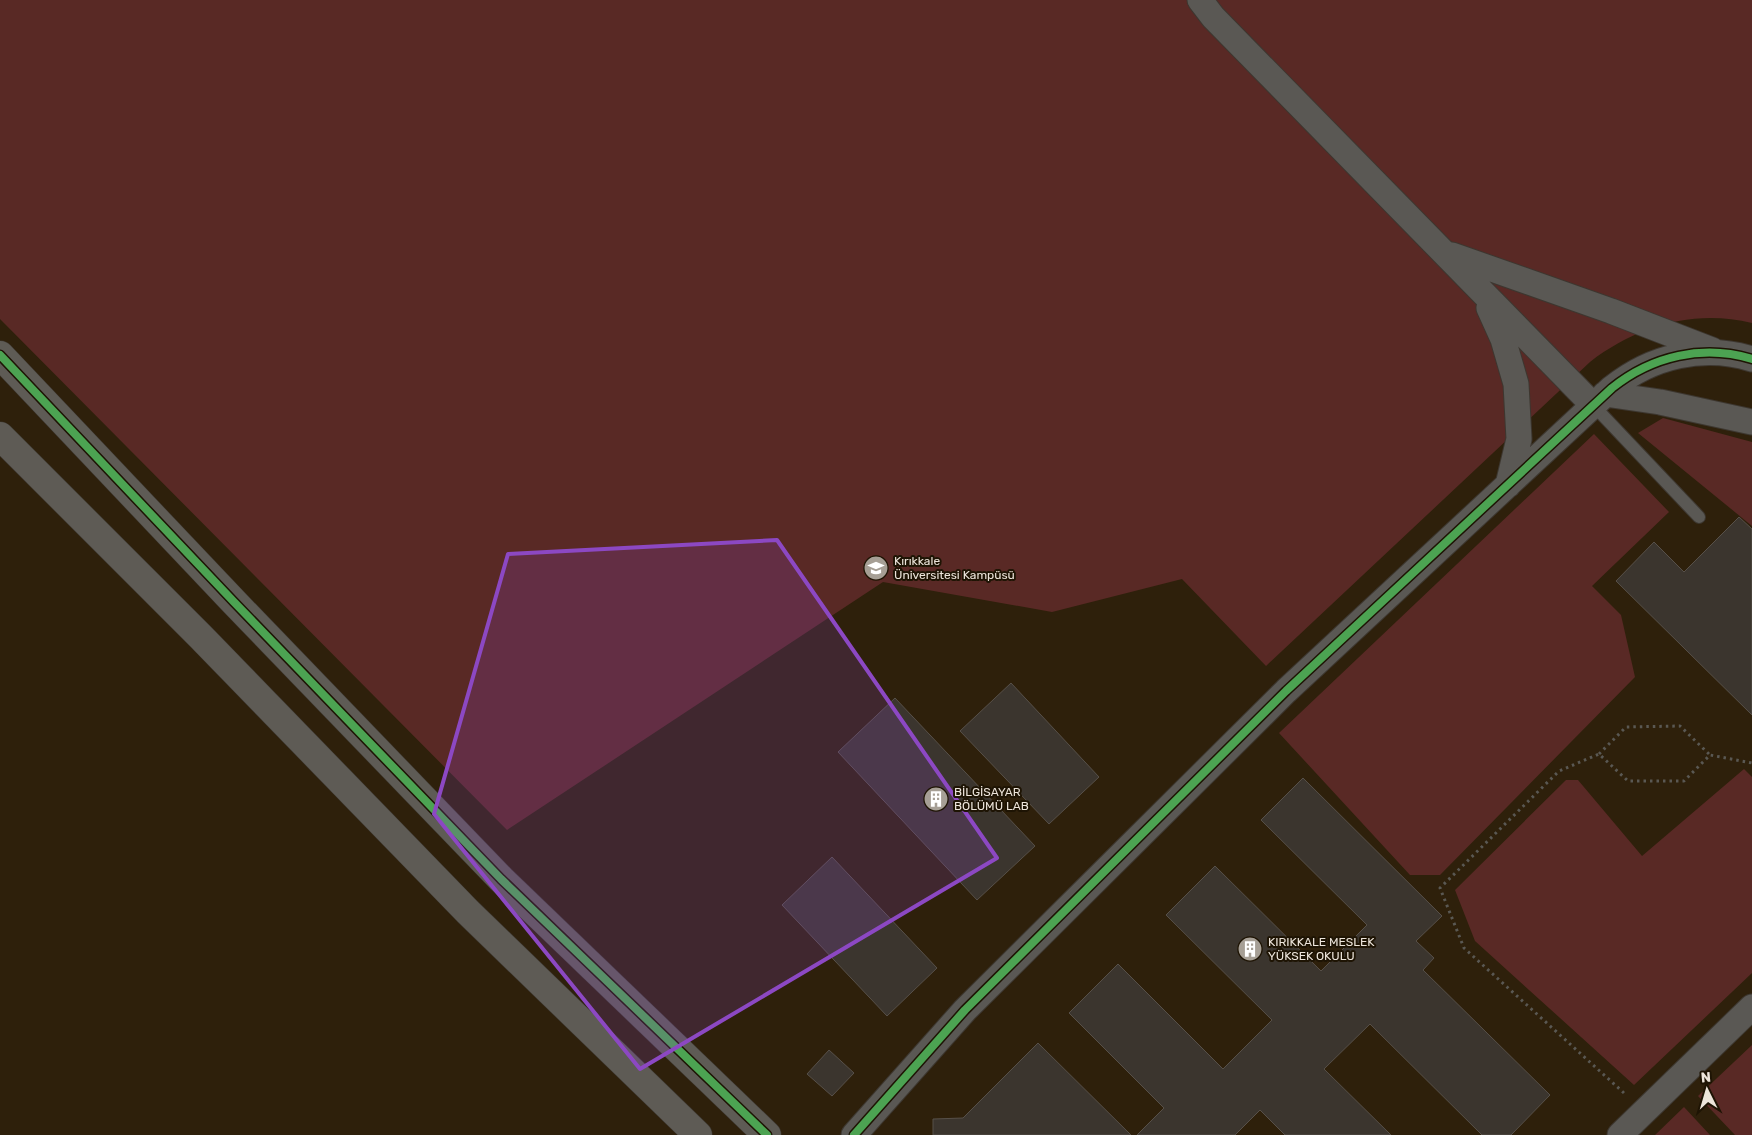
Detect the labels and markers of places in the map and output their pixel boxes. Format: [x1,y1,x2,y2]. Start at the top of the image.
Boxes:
place label: Kırıkkale Üniversitesi Kampüsü [894,554,1015,582]
school or university icon: Kırıkkale Üniversitesi Kampüsü [863,555,889,581]
place label: BİLGİSAYAR BÖLÜMÜ LAB [954,785,1029,813]
building icon: BİLGİSAYAR BÖLÜMÜ LAB [923,786,949,812]
place label: KIRIKKALE MESLEK YÜKSEK OKULU [1268,935,1375,963]
building icon: KIRIKKALE MESLEK YÜKSEK OKULU [1237,936,1263,962]

